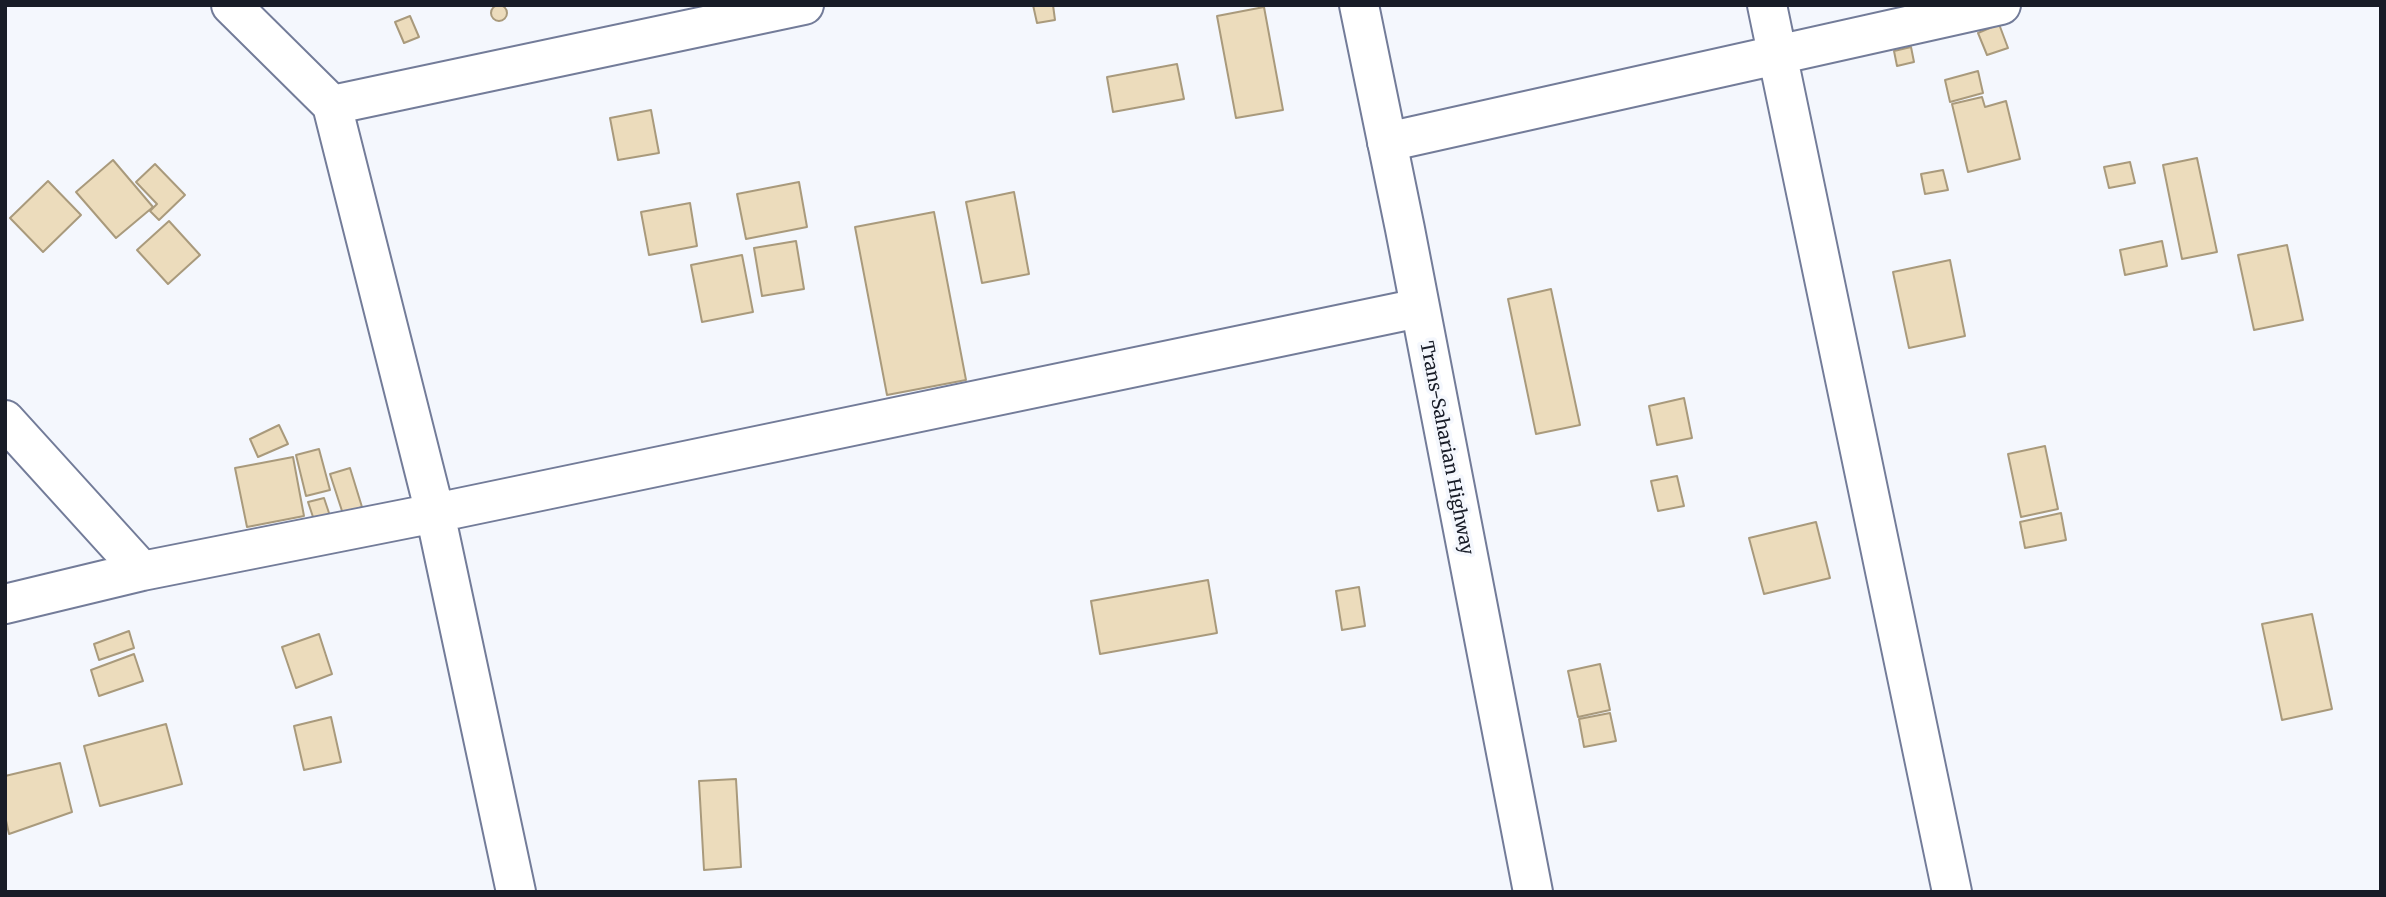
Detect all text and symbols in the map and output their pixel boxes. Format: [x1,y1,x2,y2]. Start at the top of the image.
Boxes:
street label: Trans-Saharian Highway [1415,339,1477,557]

